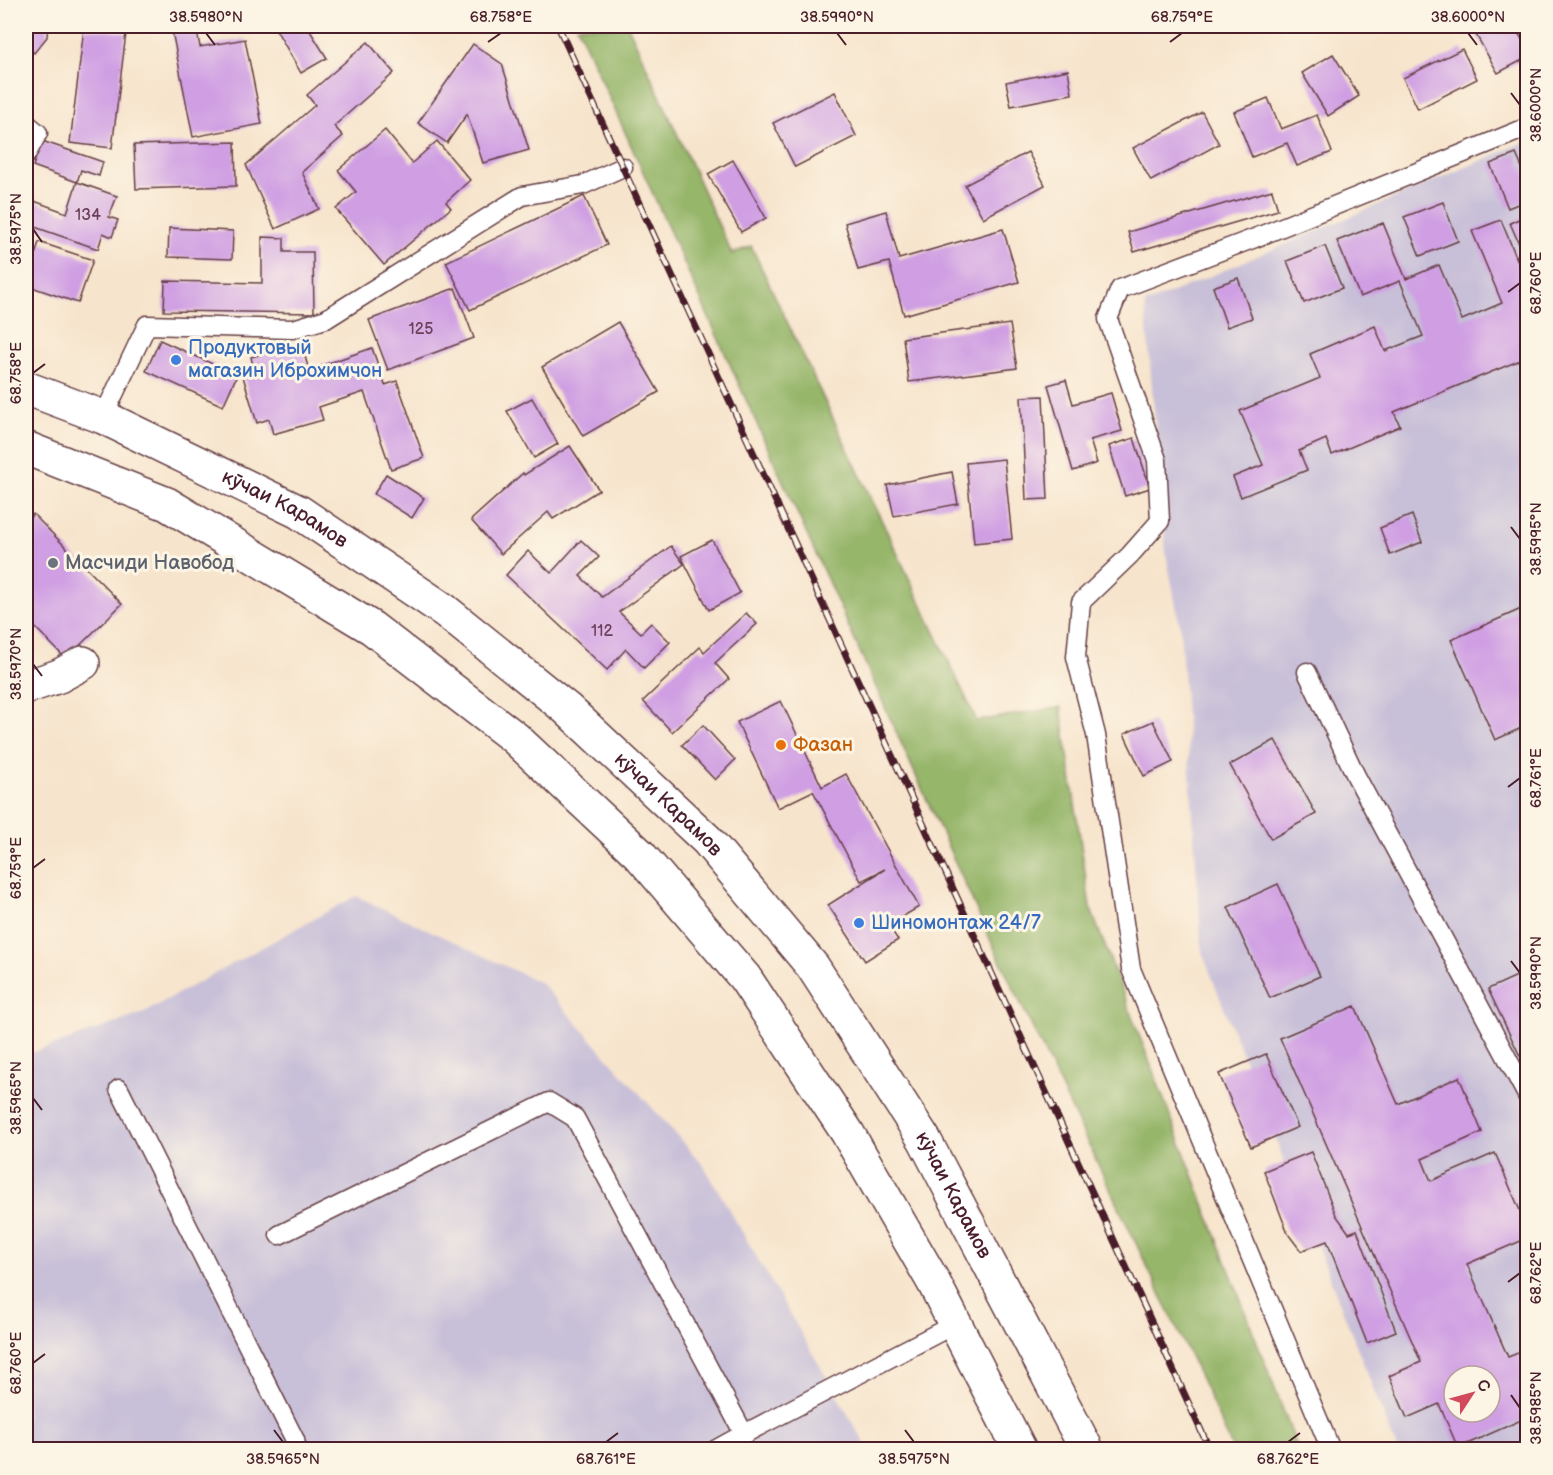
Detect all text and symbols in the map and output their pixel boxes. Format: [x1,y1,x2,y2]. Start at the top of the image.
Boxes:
text: 38.5980°N [169,8,243,27]
text: 68.758°E [470,8,532,27]
text: 38.5990°N [800,8,874,27]
text: 68.759°E [1151,8,1213,27]
text: 38.6000°N [1431,8,1505,27]
text: 38.6000°N [1527,68,1546,142]
text: 38.5975°N [7,193,26,265]
house number: 134 [75,206,101,225]
text: 68.760°E [1527,251,1546,315]
house number: 125 [409,320,433,339]
place label: Продуктовый магазин Иброхимчон [188,336,382,383]
text: 68.758°E [7,342,26,404]
marker: Продуктовый магазин Иброхимчон [169,353,183,367]
street label: кӯчаи Карамов [218,464,353,554]
text: 38.5995°N [1527,502,1546,576]
place label: Масчиди Навобод [65,551,234,575]
marker: Масчиди Навобод [46,556,60,570]
house number: 112 [591,622,613,641]
text: 38.5970°N [7,628,26,700]
place label: Фазан [793,733,853,757]
marker: Фазан [774,738,788,752]
street label: кӯчаи Карамов [609,747,728,861]
text: 68.761°E [1527,748,1546,808]
text: 68.759°E [7,837,26,899]
place label: Шиномонтаж 24/7 [871,911,1041,935]
marker: Шиномонтаж 24/7 [852,916,866,930]
text: 38.5990°N [1527,936,1546,1010]
text: 38.5965°N [7,1061,26,1135]
street label: кӯчаи Карамов [910,1127,997,1263]
text: 68.762°E [1527,1242,1546,1304]
text: 68.760°E [7,1331,26,1395]
north arrow [1442,1364,1502,1424]
text: 38.5985°N [1527,1371,1546,1445]
text: С [1472,1376,1494,1396]
text: 38.5965°N [246,1450,320,1469]
text: 68.761°E [576,1450,636,1469]
text: 38.5975°N [878,1450,950,1469]
text: 68.762°E [1257,1450,1319,1469]

